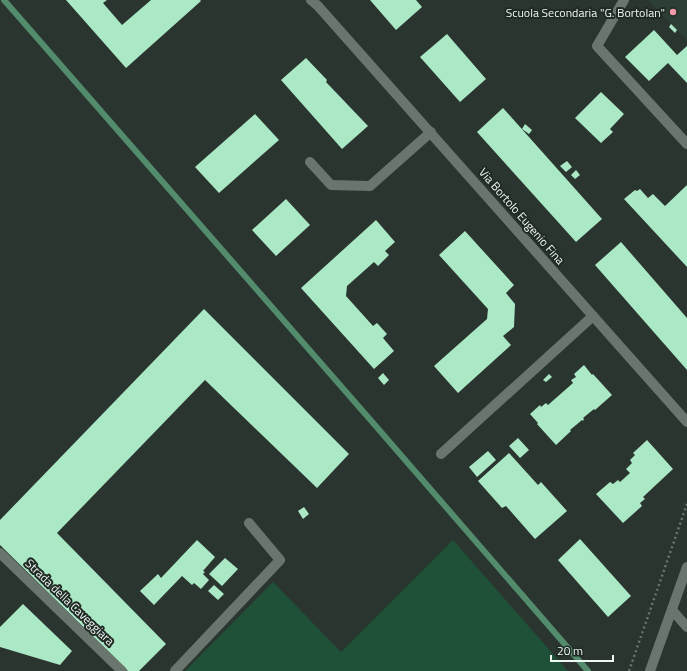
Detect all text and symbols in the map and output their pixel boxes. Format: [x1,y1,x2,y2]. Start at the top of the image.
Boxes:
place label: Scuola Secondaria "G. Bortolan" [506,3,665,22]
marker: Scuola Secondaria "G. Bortolan" [668,7,678,17]
street label: Via Bortolo Eugenio Fina [474,163,570,269]
street label: Strada della Caveggiara [21,554,119,650]
scale bar [551,637,613,663]
text: 20 m [557,641,583,660]

